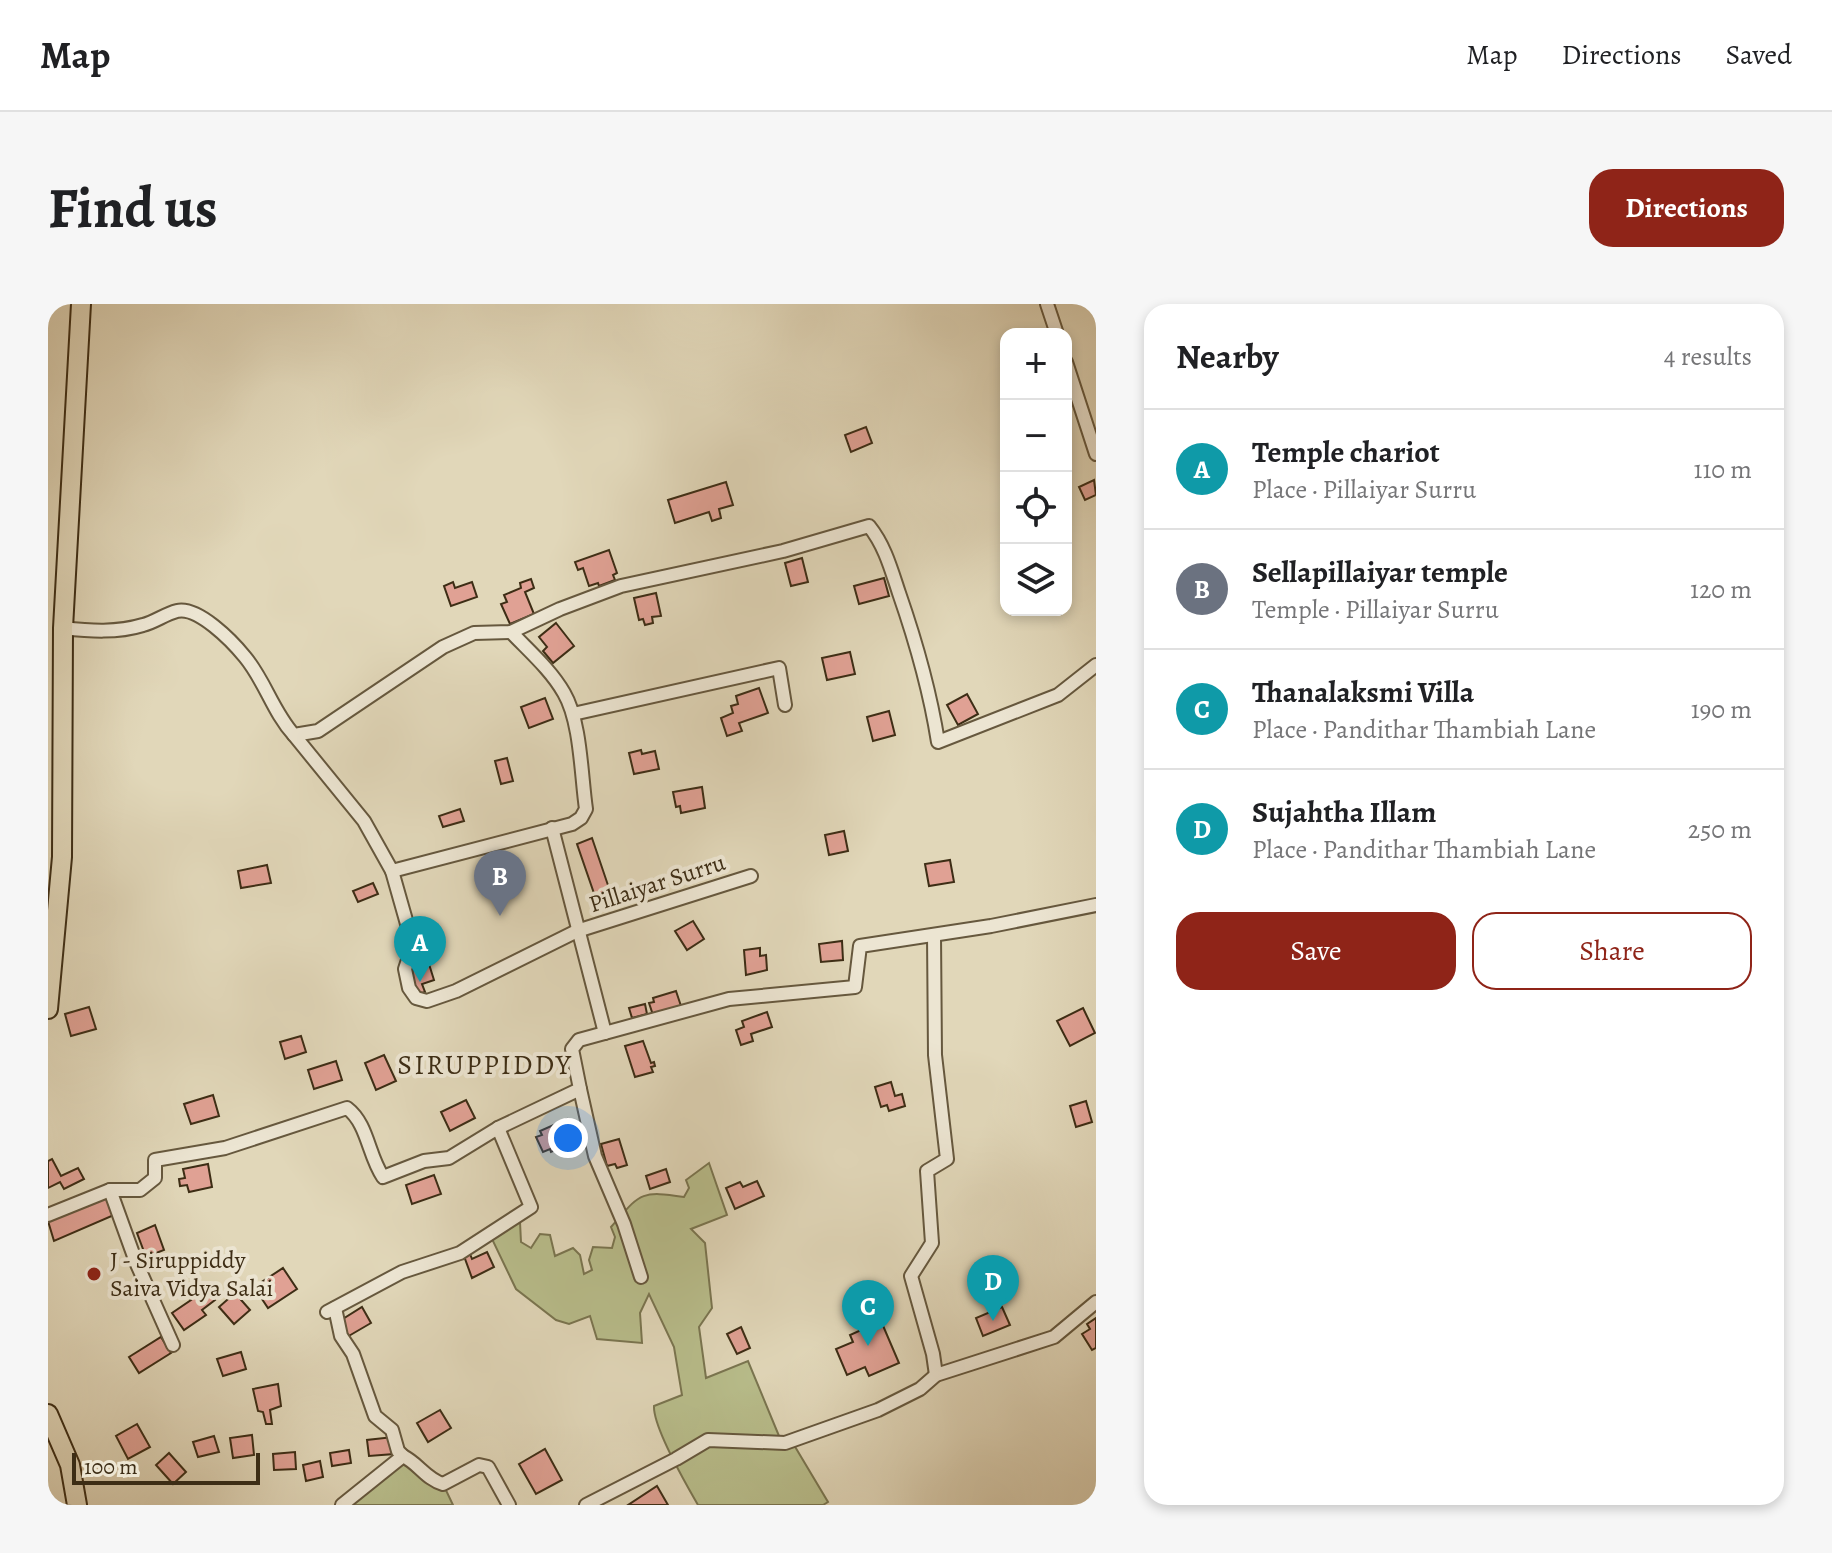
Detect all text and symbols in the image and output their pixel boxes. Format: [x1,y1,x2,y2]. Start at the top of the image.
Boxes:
text: Map [40,29,110,81]
text: Map [1466,36,1517,74]
text: Directions [1561,36,1682,74]
text: Saved [1726,36,1792,74]
button: Directions [1589,169,1784,247]
text: Find us [48,170,218,246]
map controls [1000,328,1072,616]
button: + [1000,328,1072,400]
text: Nearby [1176,333,1279,380]
text: 4 results [1664,339,1752,374]
button: − [1000,400,1072,472]
text: Temple chariot [1252,432,1440,472]
text: A [1194,452,1210,487]
text: 110 m [1694,452,1752,487]
button: locate [1000,472,1072,544]
text: Place · Pillaiyar Surru [1252,472,1476,507]
button: layers [1000,544,1072,616]
text: Sellapillaiyar temple [1252,552,1508,592]
text: B [1194,572,1210,607]
text: 120 m [1690,572,1752,607]
text: Temple · Pillaiyar Surru [1252,592,1499,627]
text: Thanalaksmi Villa [1252,672,1474,712]
text: C [1194,692,1210,727]
text: 190 m [1691,692,1752,727]
text: Place · Pandithar Thambiah Lane [1252,712,1596,747]
text: Sujahtha Illam [1252,792,1436,832]
text: D [1193,812,1211,847]
text: 250 m [1688,812,1752,847]
text: Place · Pandithar Thambiah Lane [1252,832,1596,867]
street label: Pillaiyar Surru [585,846,729,920]
pin: B [474,850,526,916]
button: Save [1176,912,1456,990]
button: Share [1472,912,1752,990]
pin: A [394,916,446,982]
district label: SIRUPPIDDY [397,1046,573,1084]
your location [548,1118,588,1158]
place label: J - Siruppiddy Saiva Vidya Salai [110,1244,273,1304]
pin: D [967,1255,1019,1321]
marker: J - Siruppiddy Saiva Vidya Salai [85,1265,103,1283]
pin: C [842,1280,894,1346]
scale bar [72,1449,260,1485]
text: 100 m [84,1452,138,1482]

